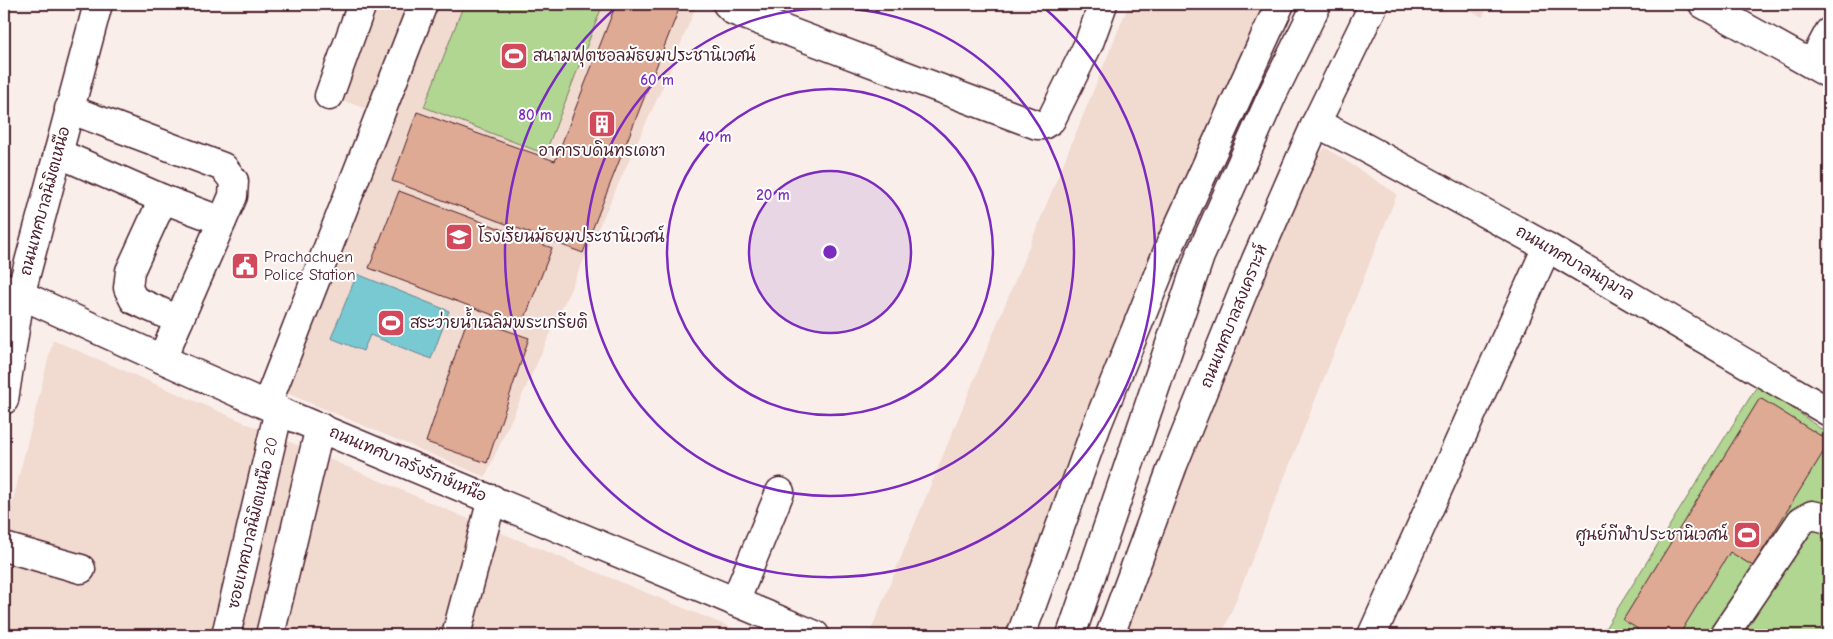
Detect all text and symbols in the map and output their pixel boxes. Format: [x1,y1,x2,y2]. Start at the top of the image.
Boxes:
sports icon: สนามฟุตซอลมัธยมประชานิเวศน์ [499,41,529,71]
place label: สนามฟุตซอลมัธยมประชานิเวศน์ [533,44,756,68]
text: 60 m [640,71,674,89]
text: 80 m [518,106,552,124]
building icon: อาคารบดินทรเดชา [587,109,617,139]
street label: ถนนเทศบาลนิมิตเหนือ [14,124,74,278]
text: 40 m [699,128,732,146]
place label: อาคารบดินทรเดชา [539,140,665,160]
text: 20 m [756,186,790,204]
school or university icon: โรงเรียนมัธยมประชานิเวศน์ [444,222,474,252]
street label: ถนนเทศบาลนฤมาล [1512,222,1637,306]
place label: โรงเรียนมัธยมประชานิเวศน์ [478,225,665,246]
street label: ถนนเทศบาลสงเคราะห์ [1194,240,1271,390]
centre of rings [821,243,839,261]
place label: Prachachuen Police Station [264,248,356,284]
public building icon: Prachachuen Police Station [230,251,260,281]
place label: สระว่ายนํ้าเฉลิมพระเกรียติ [410,307,588,332]
sports icon: สระว่ายนํ้าเฉลิมพระเกรียติ [376,308,406,338]
street label: ถนนเทศบาลรังรักษ์เหนือ [327,420,490,505]
street label: ซอยเทศบาลนิมิตเหนือ 20 [222,435,282,611]
sports icon: ศูนย์กีฬาประชานิเวศน์ [1732,520,1762,550]
place label: ศูนย์กีฬาประชานิเวศน์ [1576,523,1728,547]

